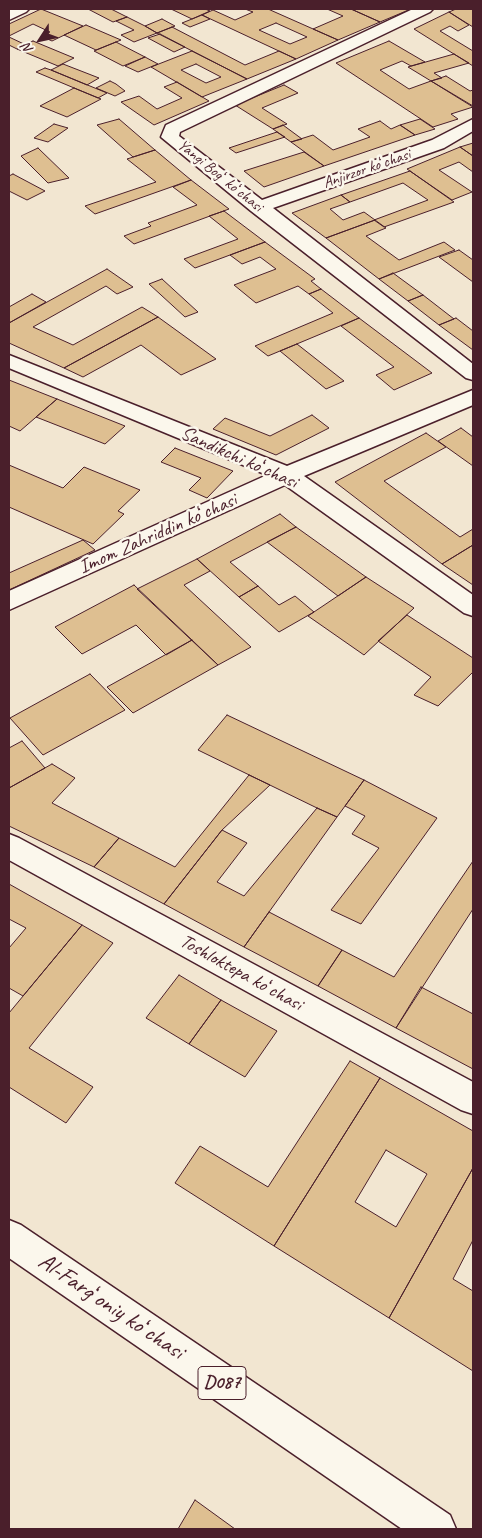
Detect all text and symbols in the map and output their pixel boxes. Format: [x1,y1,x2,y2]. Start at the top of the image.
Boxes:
north arrow [15,15,65,65]
text: N [18,40,37,57]
street label: Yangi Bogʻ koʻchasi [173,136,267,216]
street label: Anjirzor koʻchasi [321,145,413,193]
street label: Sandikchi koʻchasi [177,422,301,494]
street label: Imom Zahriddin koʻchasi [75,488,241,580]
street label: Toshloktepa koʻchasi [175,929,307,1017]
street label: Al-Fargʻoniy koʻchasi [32,1247,190,1367]
road number: D087 [198,1366,246,1400]

